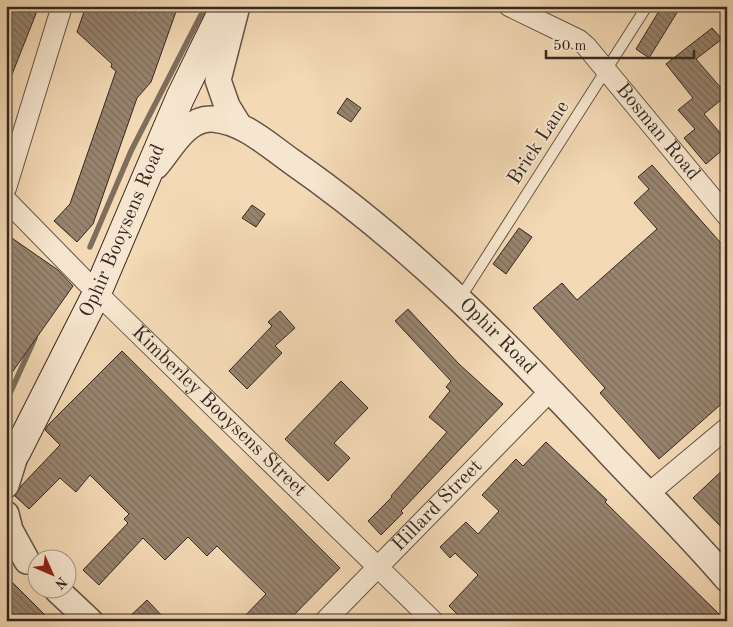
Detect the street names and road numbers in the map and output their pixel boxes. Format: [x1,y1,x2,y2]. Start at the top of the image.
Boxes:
street label: Bosman Road [612,80,703,184]
street label: Brick Lane [505,98,573,188]
street label: Ophir Booysens Road [76,142,169,321]
street label: Ophir Road [455,295,539,379]
street label: Kimberley Booysens Street [127,322,310,501]
street label: Hillard Street [389,456,486,555]

